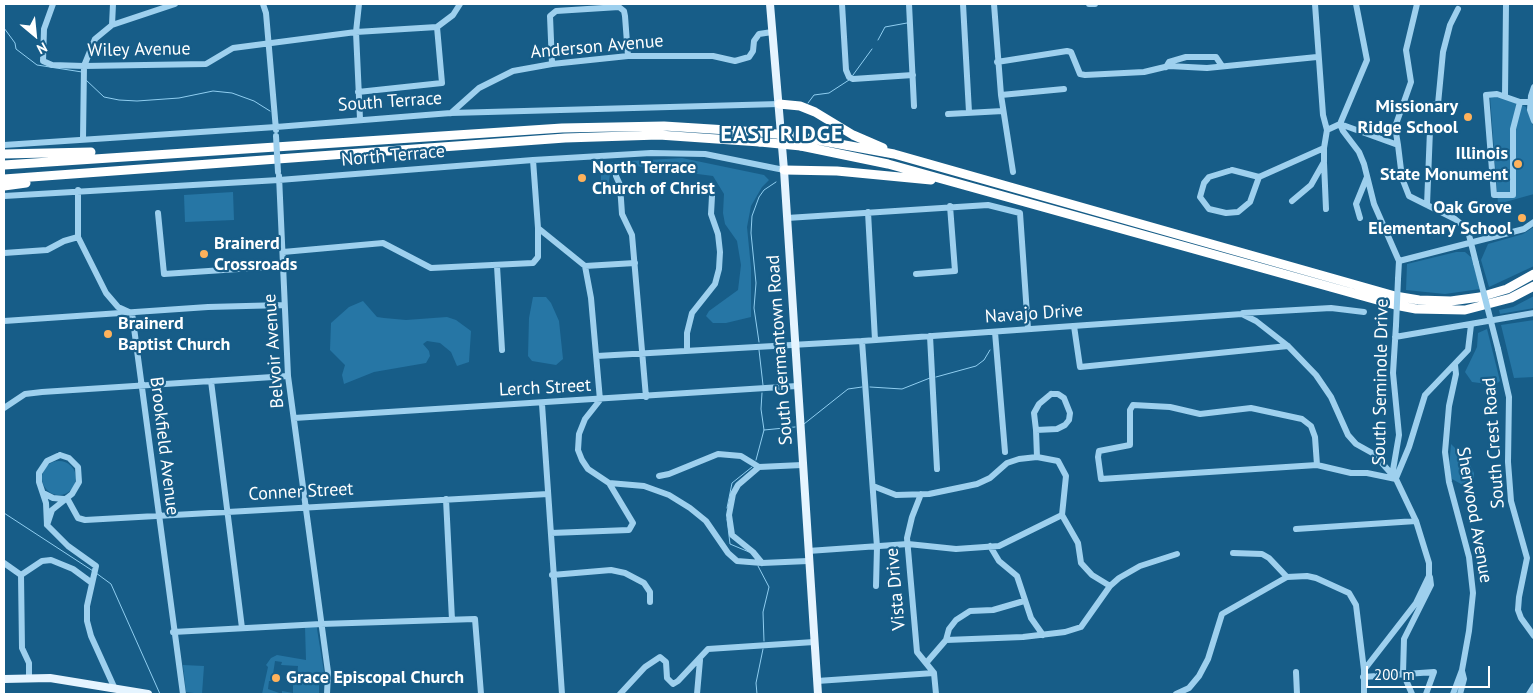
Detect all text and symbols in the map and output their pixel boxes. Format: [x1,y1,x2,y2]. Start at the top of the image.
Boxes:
north arrow [10,10,60,60]
street label: Anderson Avenue [530,30,664,64]
text: N [34,38,50,58]
street label: Wiley Avenue [87,38,191,62]
street label: South Terrace [337,88,443,116]
place label: Missionary Ridge School [1358,96,1458,138]
marker: Missionary Ridge School [1462,111,1474,123]
district label: EAST RIDGE [719,122,845,148]
street label: North Terrace [340,141,446,171]
place label: Illinois State Monument [1380,143,1508,186]
place label: North Terrace Church of Christ [592,157,715,200]
marker: Illinois State Monument [1512,158,1524,170]
marker: North Terrace Church of Christ [576,172,588,184]
place label: Oak Grove Elementary School [1368,197,1512,240]
marker: Oak Grove Elementary School [1516,212,1528,224]
place label: Brainerd Crossroads [214,233,297,276]
marker: Brainerd Crossroads [198,248,210,260]
street label: South Germantown Road [763,254,797,446]
street label: Belvoir Avenue [259,293,289,409]
street label: South Seminole Drive [1369,298,1393,466]
street label: Navajo Drive [984,300,1084,328]
place label: Brainerd Baptist Church [118,313,230,356]
marker: Brainerd Baptist Church [102,328,114,340]
street label: Lerch Street [498,375,592,401]
street label: Brookfield Avenue [145,376,183,516]
street label: South Crest Road [1479,377,1509,509]
street label: Sherwood Avenue [1451,445,1497,585]
street label: Conner Street [248,478,354,506]
street label: Vista Drive [882,547,910,631]
scale bar [1368,656,1492,688]
text: 200 m [1374,665,1415,684]
place label: Grace Episcopal Church [286,667,464,689]
marker: Grace Episcopal Church [270,672,282,684]

